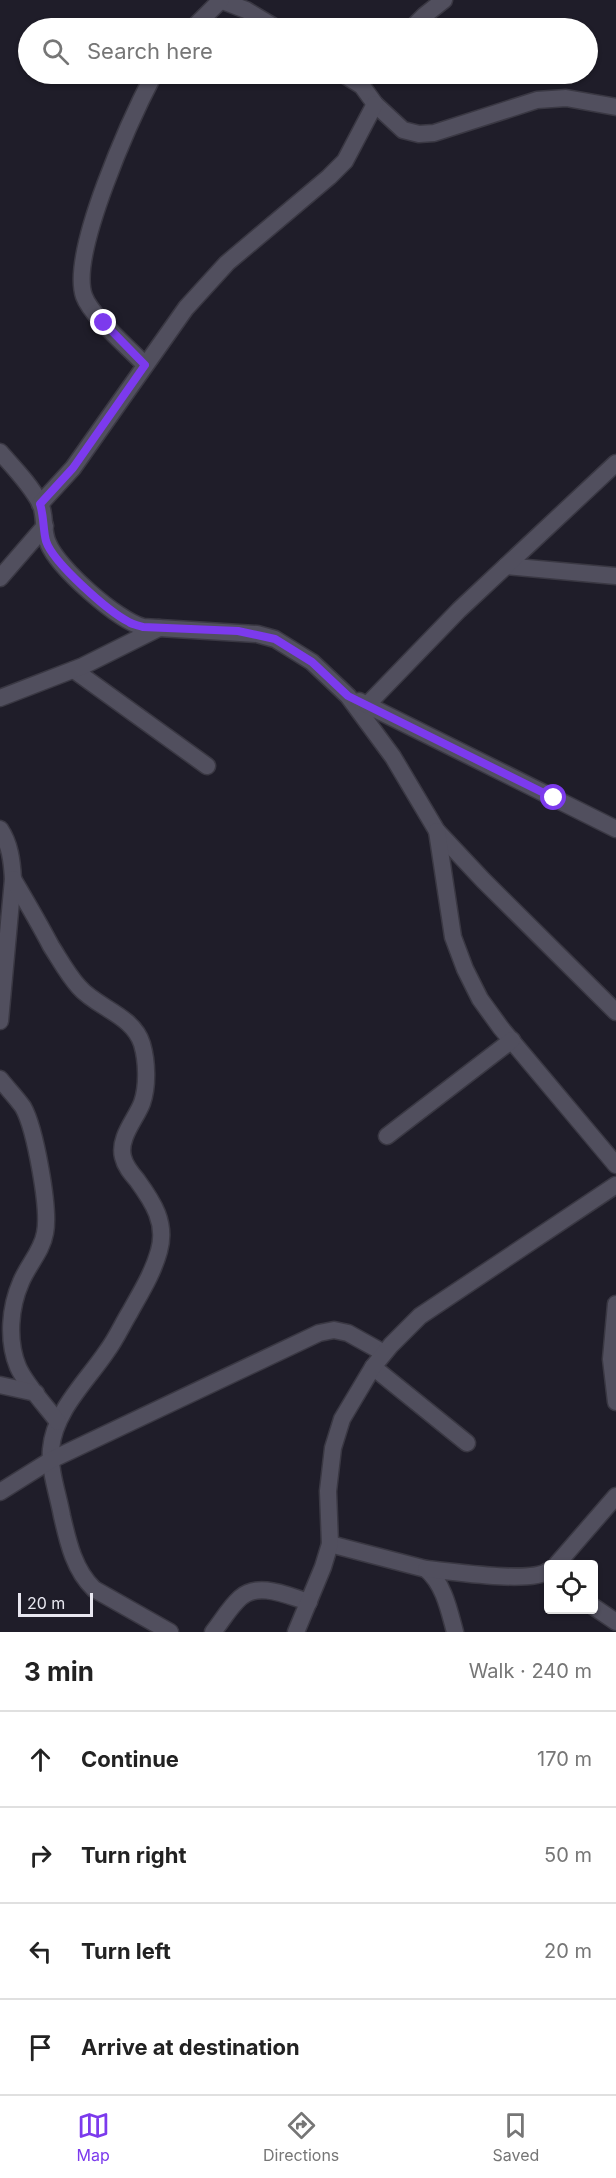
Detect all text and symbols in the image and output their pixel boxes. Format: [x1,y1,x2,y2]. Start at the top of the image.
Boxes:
search box [18,18,598,84]
icon: search [39,35,72,68]
text: Search here [87,38,213,64]
route end [90,309,116,335]
route start [540,784,566,810]
map controls [544,1560,598,1614]
button: locate [544,1560,598,1614]
scale bar [18,1590,93,1618]
text: 20 m [27,1593,65,1613]
text: 3 min [24,1656,94,1687]
text: Walk · 240 m [469,1659,592,1683]
icon: ahead [24,1743,57,1776]
text: Continue [81,1746,179,1772]
text: 170 m [537,1747,592,1771]
icon: right [24,1839,57,1872]
text: Turn right [81,1842,187,1868]
text: 50 m [544,1843,592,1867]
icon: left [24,1935,57,1968]
text: Turn left [81,1938,171,1964]
text: 20 m [544,1939,592,1963]
icon: arrive [24,2031,57,2064]
text: Arrive at destination [81,2034,300,2060]
tab: Map [77,2109,110,2165]
tab: Directions [263,2109,339,2165]
tab: Saved [493,2109,539,2165]

